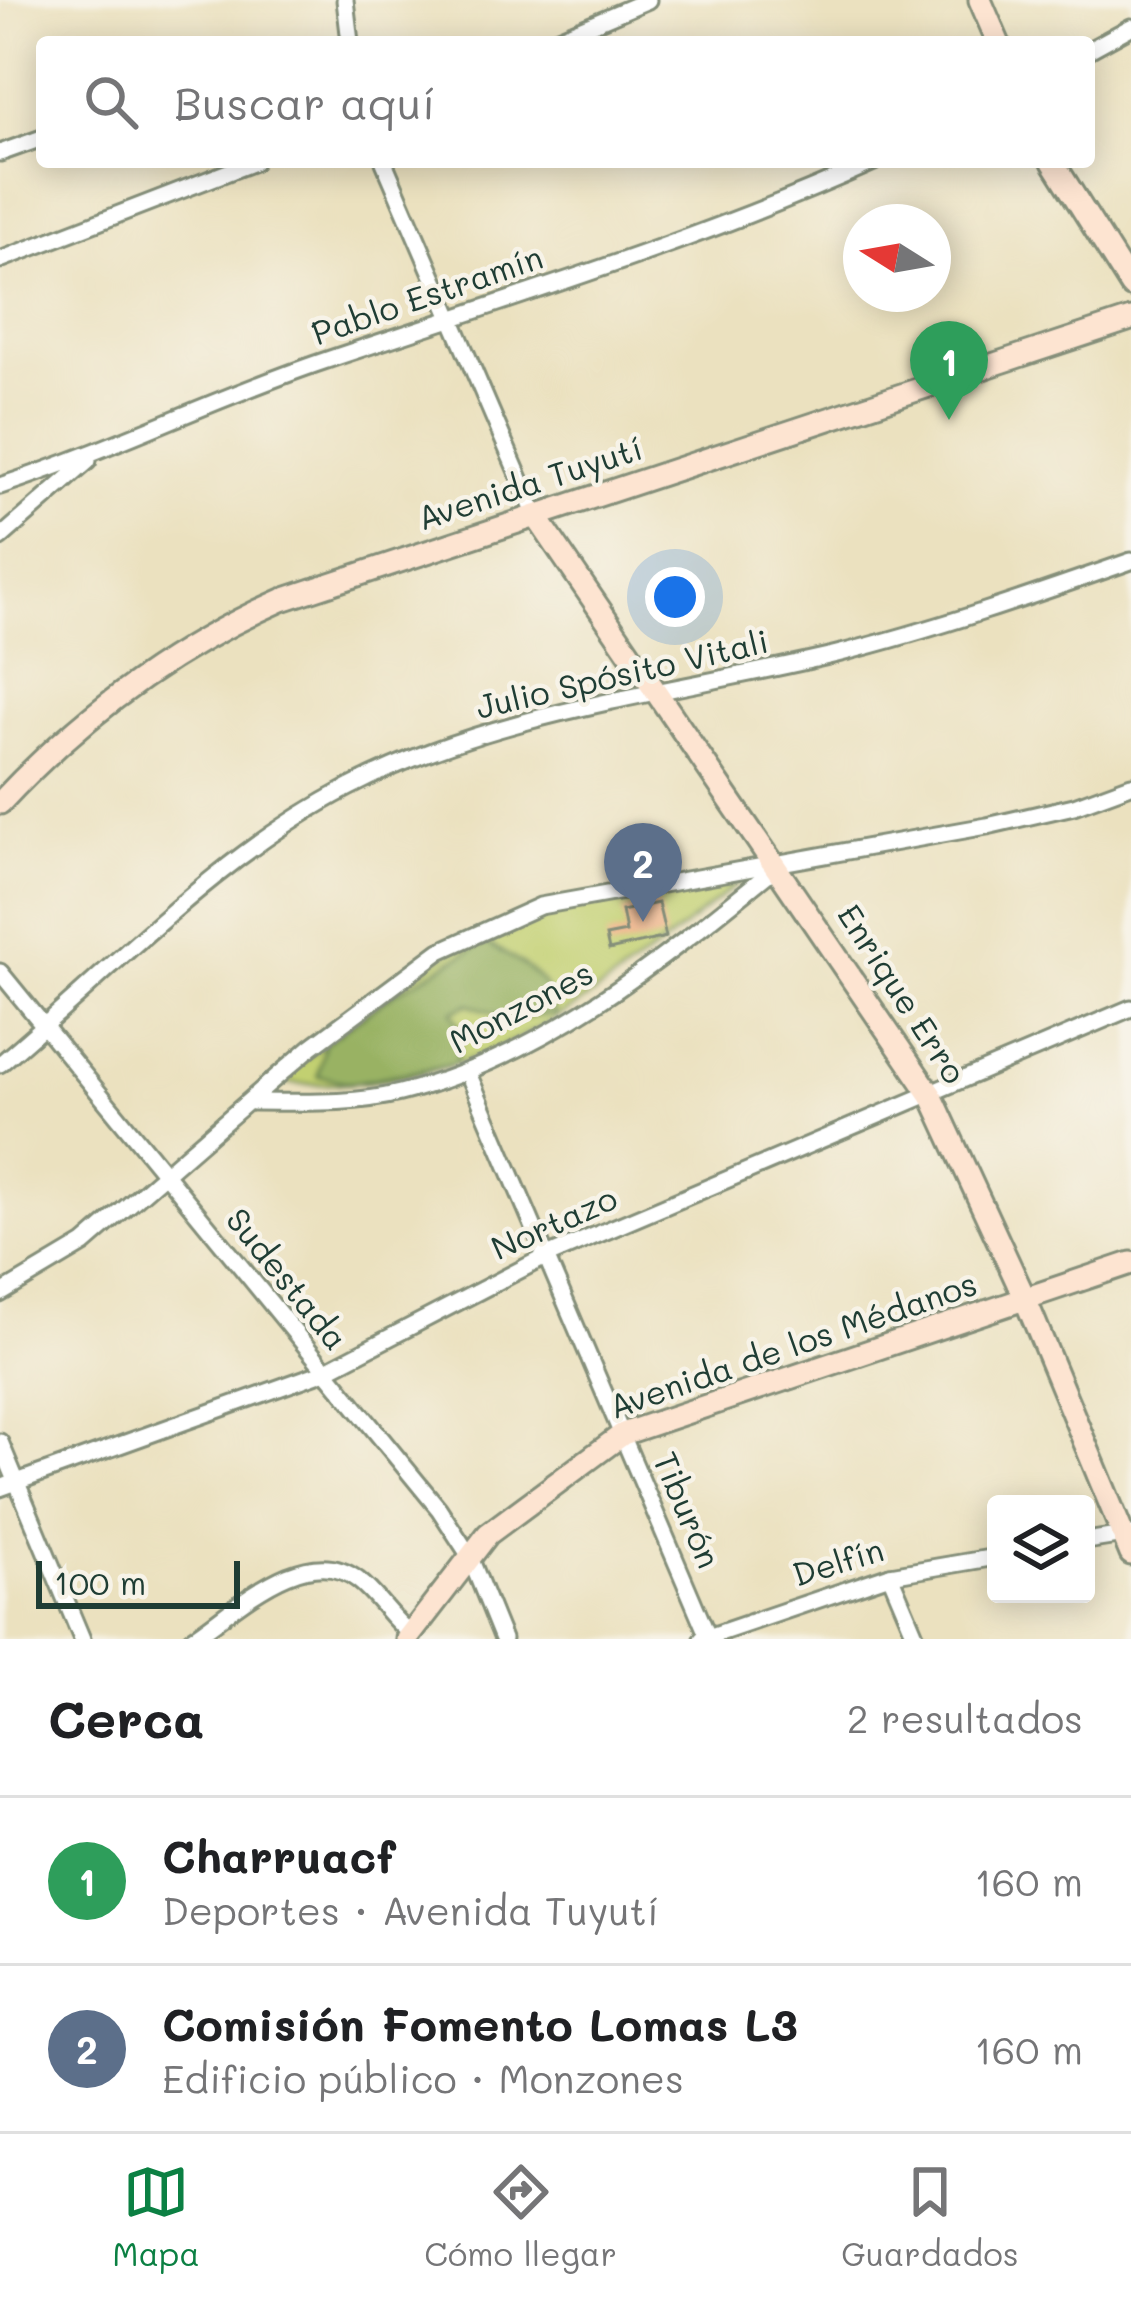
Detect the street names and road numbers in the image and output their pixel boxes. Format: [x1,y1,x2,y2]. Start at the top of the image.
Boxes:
street label: Pablo Estramín [305,234,548,353]
street label: Avenida Tuyutí [411,425,648,539]
street label: Julio Spósito Vitali [471,618,772,727]
street label: Enrique Erro [829,895,977,1091]
street label: Monzones [441,950,600,1061]
street label: Nortazo [484,1175,623,1268]
street label: Sudestada [218,1198,359,1358]
street label: Avenida de los Médanos [603,1260,982,1427]
street label: Tiburón [645,1445,732,1574]
street label: Delfín [787,1526,888,1595]

